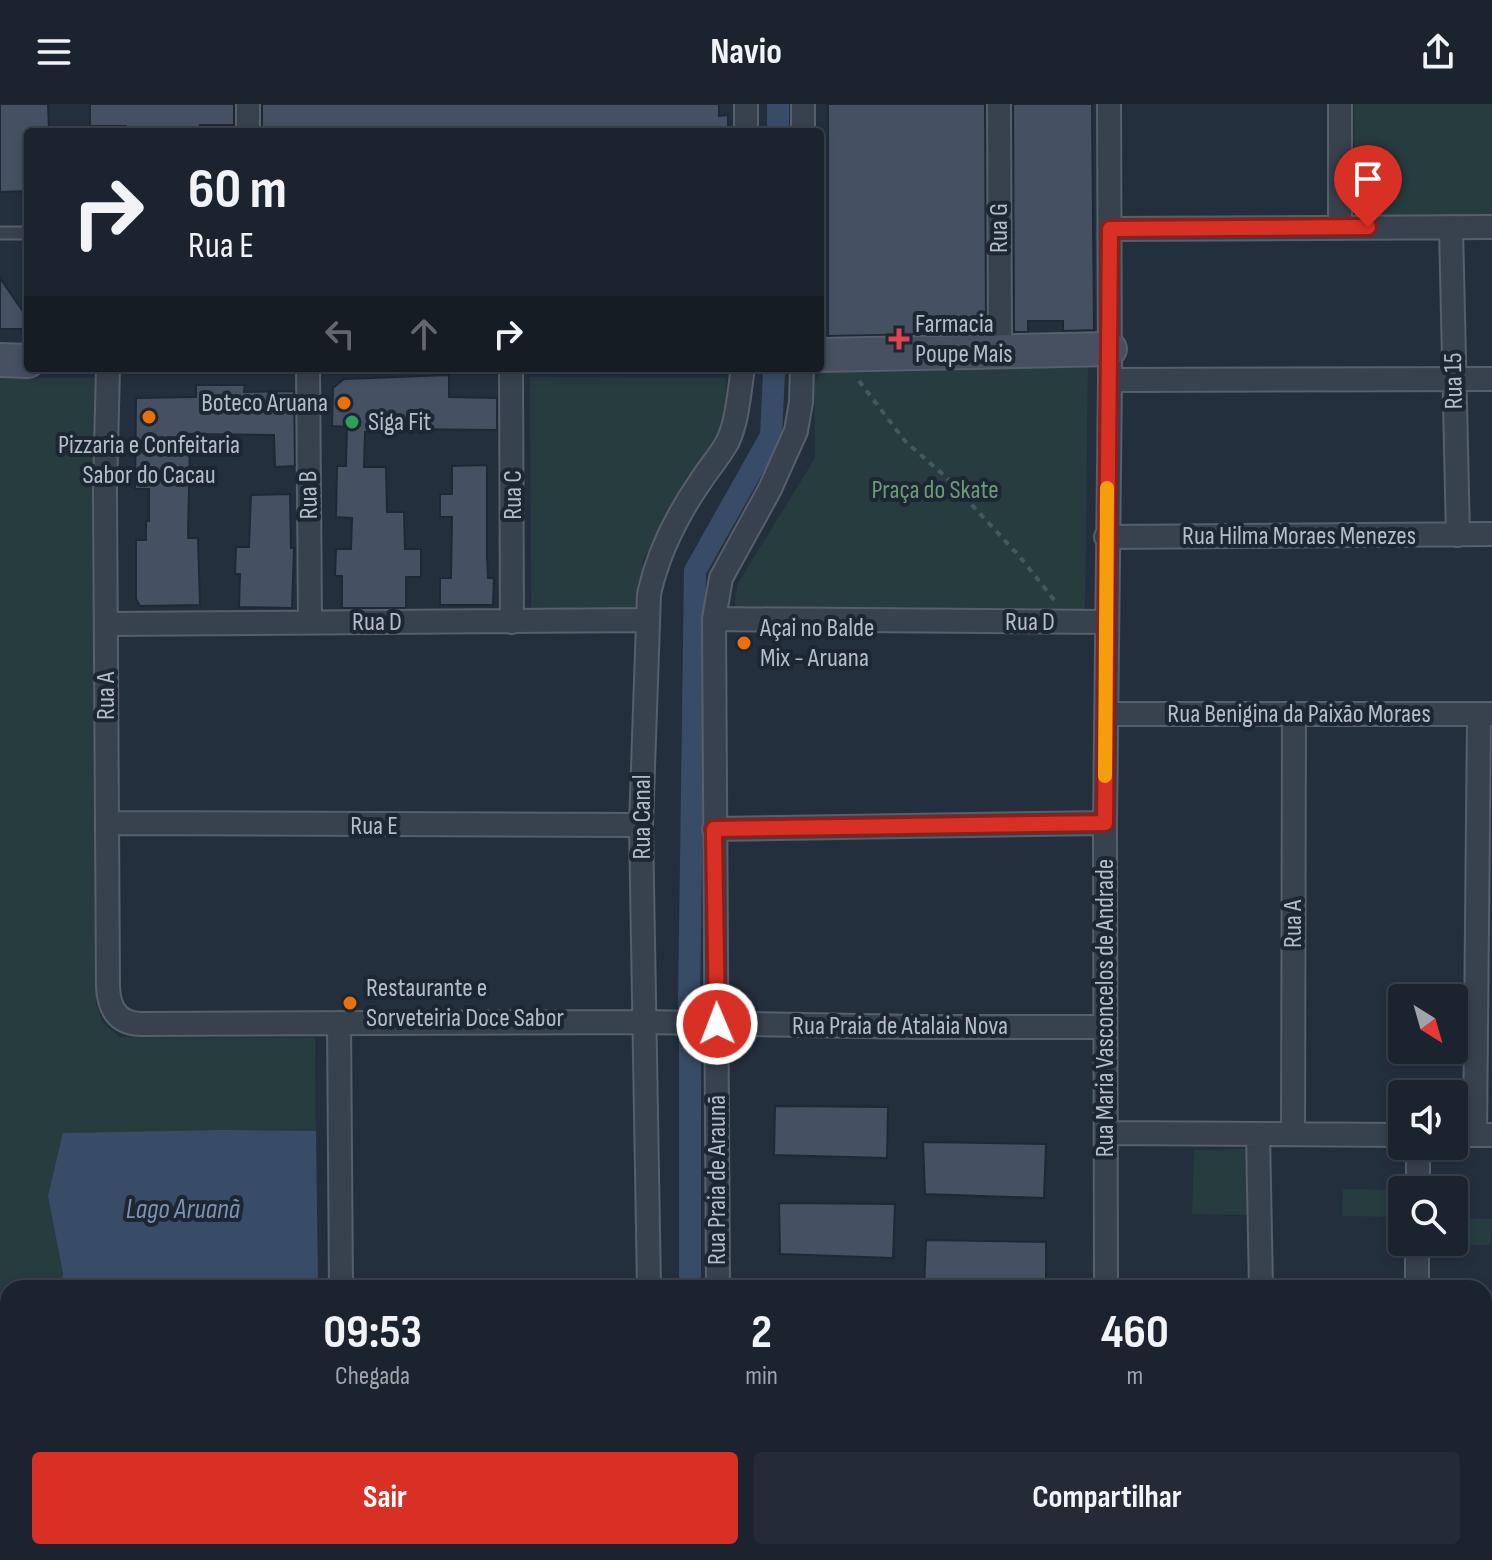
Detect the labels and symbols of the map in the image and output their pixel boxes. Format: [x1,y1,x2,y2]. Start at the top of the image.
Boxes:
pin [1334,145,1402,227]
street label: Rua G [984,203,1015,253]
place label: Farmacia Poupe Mais [915,309,1013,370]
marker: Farmacia Poupe Mais [890,330,908,348]
street label: Rua 15 [1438,352,1470,410]
place label: Boteco Aruana [201,388,328,419]
marker: Boteco Aruana [335,394,353,412]
place label: Siga Fit [368,407,431,438]
marker: Pizzaria e Confeitaria Sabor do Cacau [140,408,158,426]
marker: Siga Fit [343,413,361,431]
place label: Pizzaria e Confeitaria Sabor do Cacau [58,430,240,491]
street label: Rua B [293,470,325,520]
street label: Rua C [498,470,529,520]
park label: Praça do Skate [871,475,999,506]
street label: Rua Hilma Moraes Menezes [1182,521,1416,552]
street label: Rua D [352,607,402,638]
street label: Rua D [1005,607,1055,638]
place label: Açai no Balde Mix - Aruana [759,613,874,674]
marker: Açai no Balde Mix - Aruana [735,634,753,652]
street label: Rua A [91,671,122,720]
street label: Rua Benigina da Paixão Moraes [1167,699,1431,730]
street label: Rua Canal [627,774,658,860]
street label: Rua E [350,811,398,842]
street label: Rua Maria Vasconcelos de Andrade [1090,859,1121,1157]
street label: Rua A [1278,899,1309,948]
place label: Restaurante e Sorveteiria Doce Sabor [366,973,564,1034]
position arrow [675,982,759,1066]
north arrow [1388,984,1468,1064]
marker: Restaurante e Sorveteiria Doce Sabor [341,994,359,1012]
street label: Rua Praia de Atalaia Nova [792,1011,1008,1042]
street label: Rua Praia de Araunã [702,1095,733,1265]
water label: Lago Aruanã [126,1193,241,1226]

